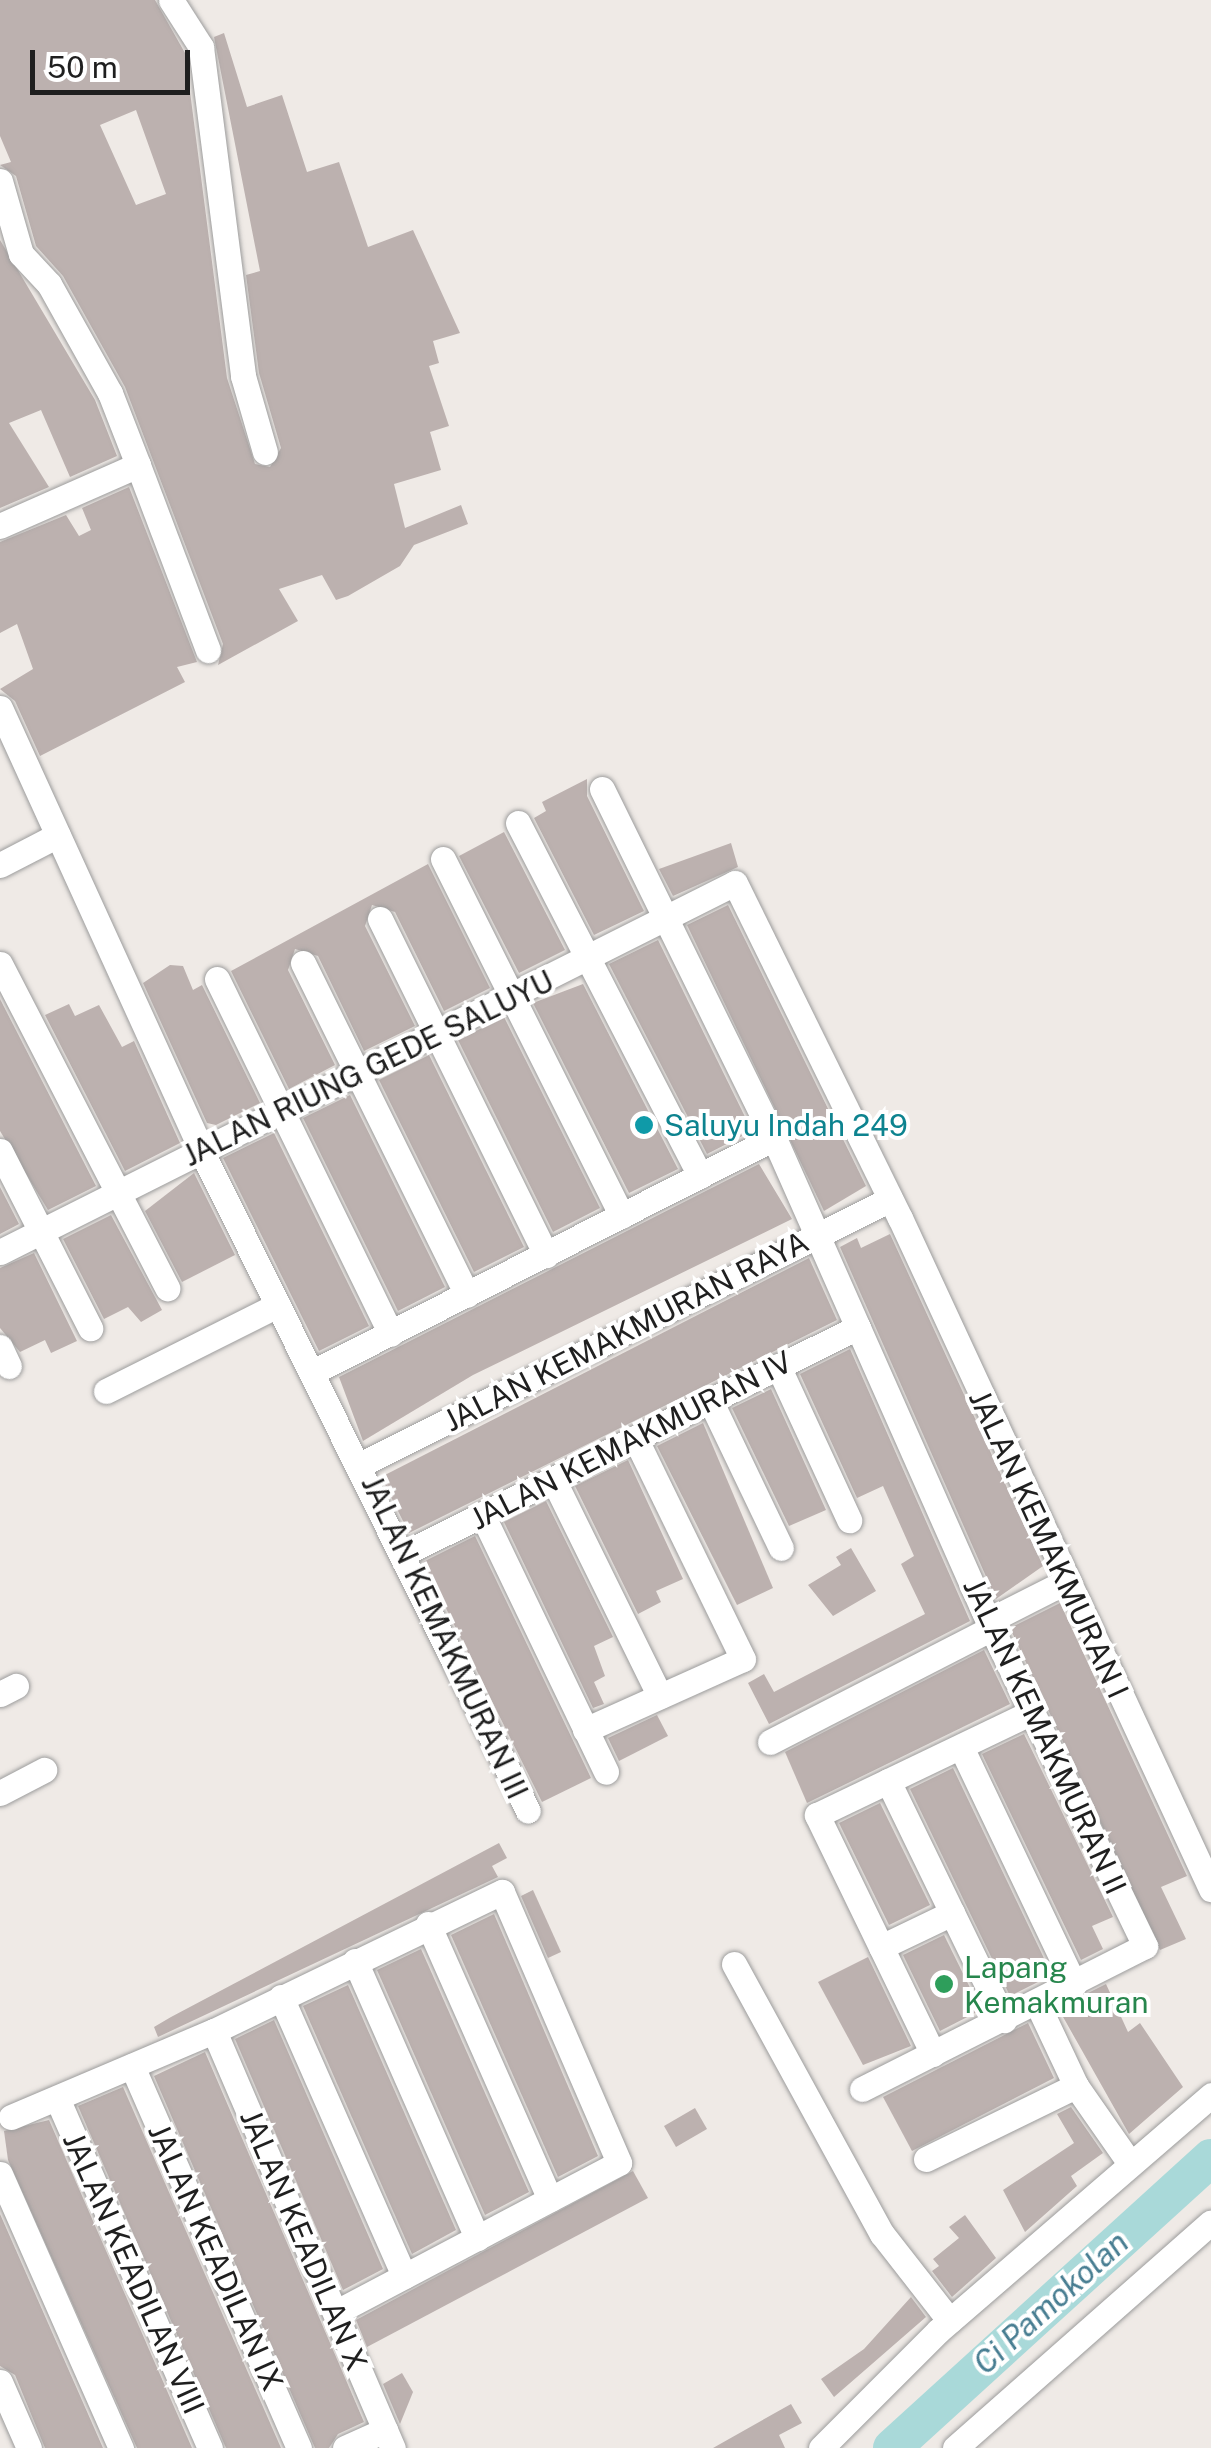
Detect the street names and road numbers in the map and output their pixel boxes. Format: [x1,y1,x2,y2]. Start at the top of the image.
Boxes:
street label: JALAN RIUNG GEDE SALUYU [177,962,559,1174]
street label: JALAN KEMAKMURAN RAYA [438,1223,814,1439]
street label: JALAN KEMAKMURAN IV [464,1343,798,1537]
street label: JALAN KEMAKMURAN I [962,1384,1136,1704]
street label: JALAN KEMAKMURAN III [354,1469,536,1805]
street label: JALAN KEMAKMURAN II [956,1572,1134,1900]
street label: JALAN KEADILAN X [233,2104,375,2376]
street label: JALAN KEADILAN IX [141,2118,291,2396]
street label: JALAN KEADILAN VIII [56,2126,212,2420]

